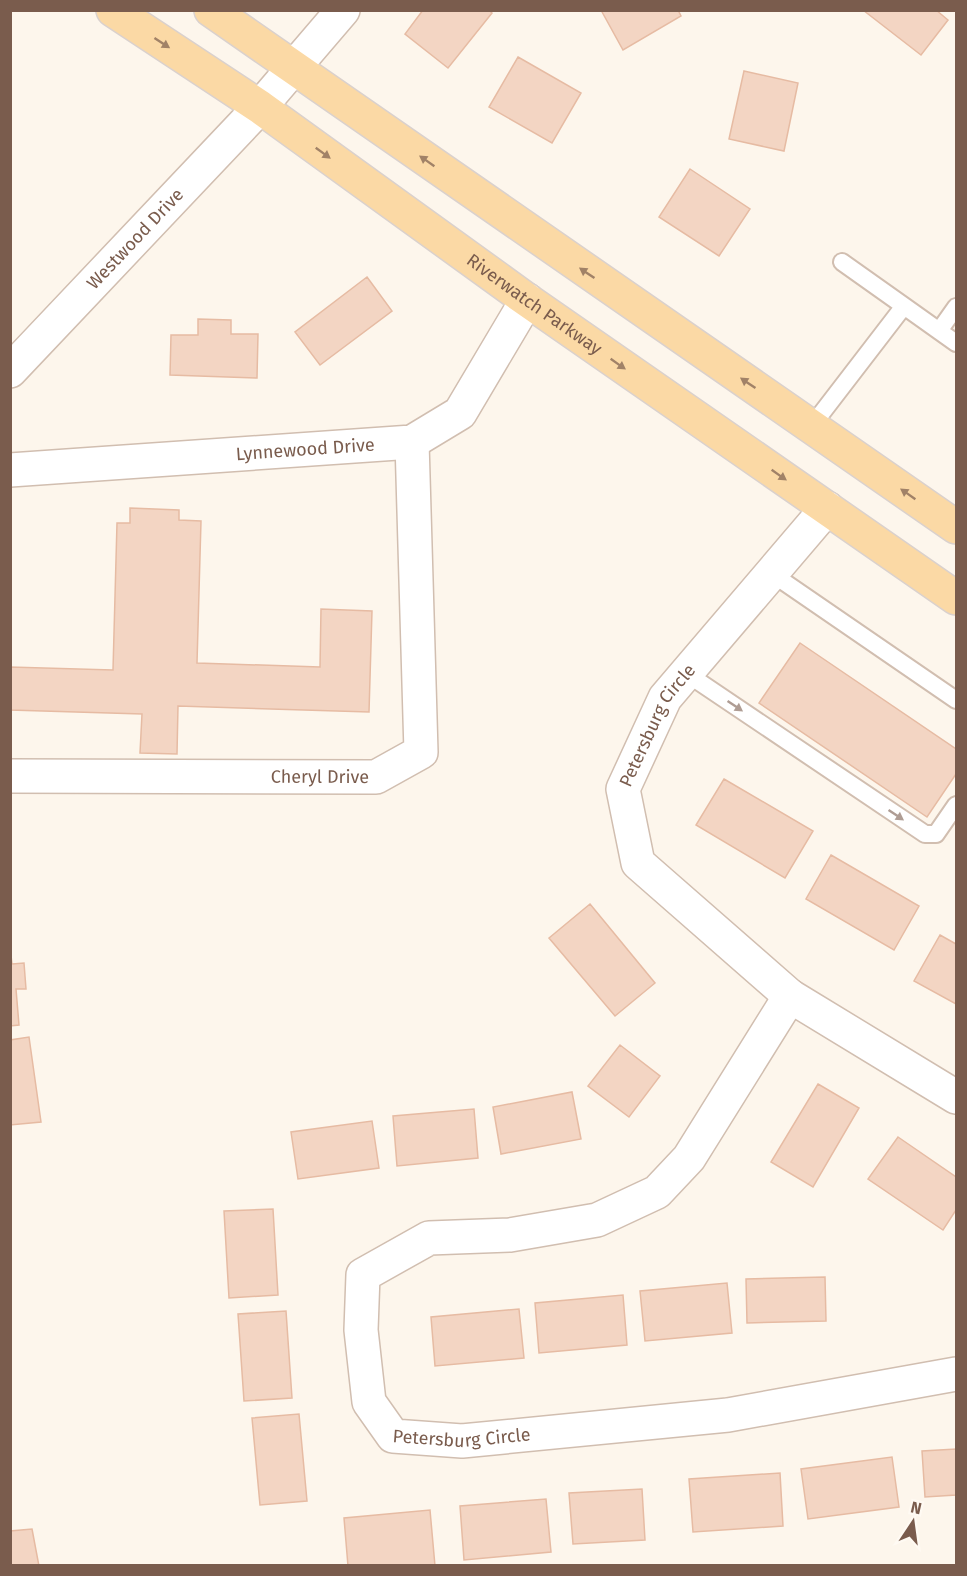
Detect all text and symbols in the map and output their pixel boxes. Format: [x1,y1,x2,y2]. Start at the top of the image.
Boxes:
one-way arrow [154,37,170,48]
one-way arrow [315,147,331,159]
one-way arrow [420,155,436,167]
street label: Westwood Drive [82,184,188,294]
street label: Riverwatch Parkway [462,249,606,360]
one-way arrow [579,268,595,279]
one-way arrow [610,358,626,370]
one-way arrow [740,377,756,389]
street label: Lynnewood Drive [235,434,376,465]
one-way arrow [771,469,787,480]
one-way arrow [900,488,917,499]
street label: Petersburg Circle [614,659,700,790]
one-way arrow [726,700,742,712]
street label: Cheryl Drive [271,766,369,788]
one-way arrow [888,809,904,821]
street label: Petersburg Circle [392,1423,531,1452]
north arrow [883,1492,943,1552]
text: N [909,1497,924,1518]

